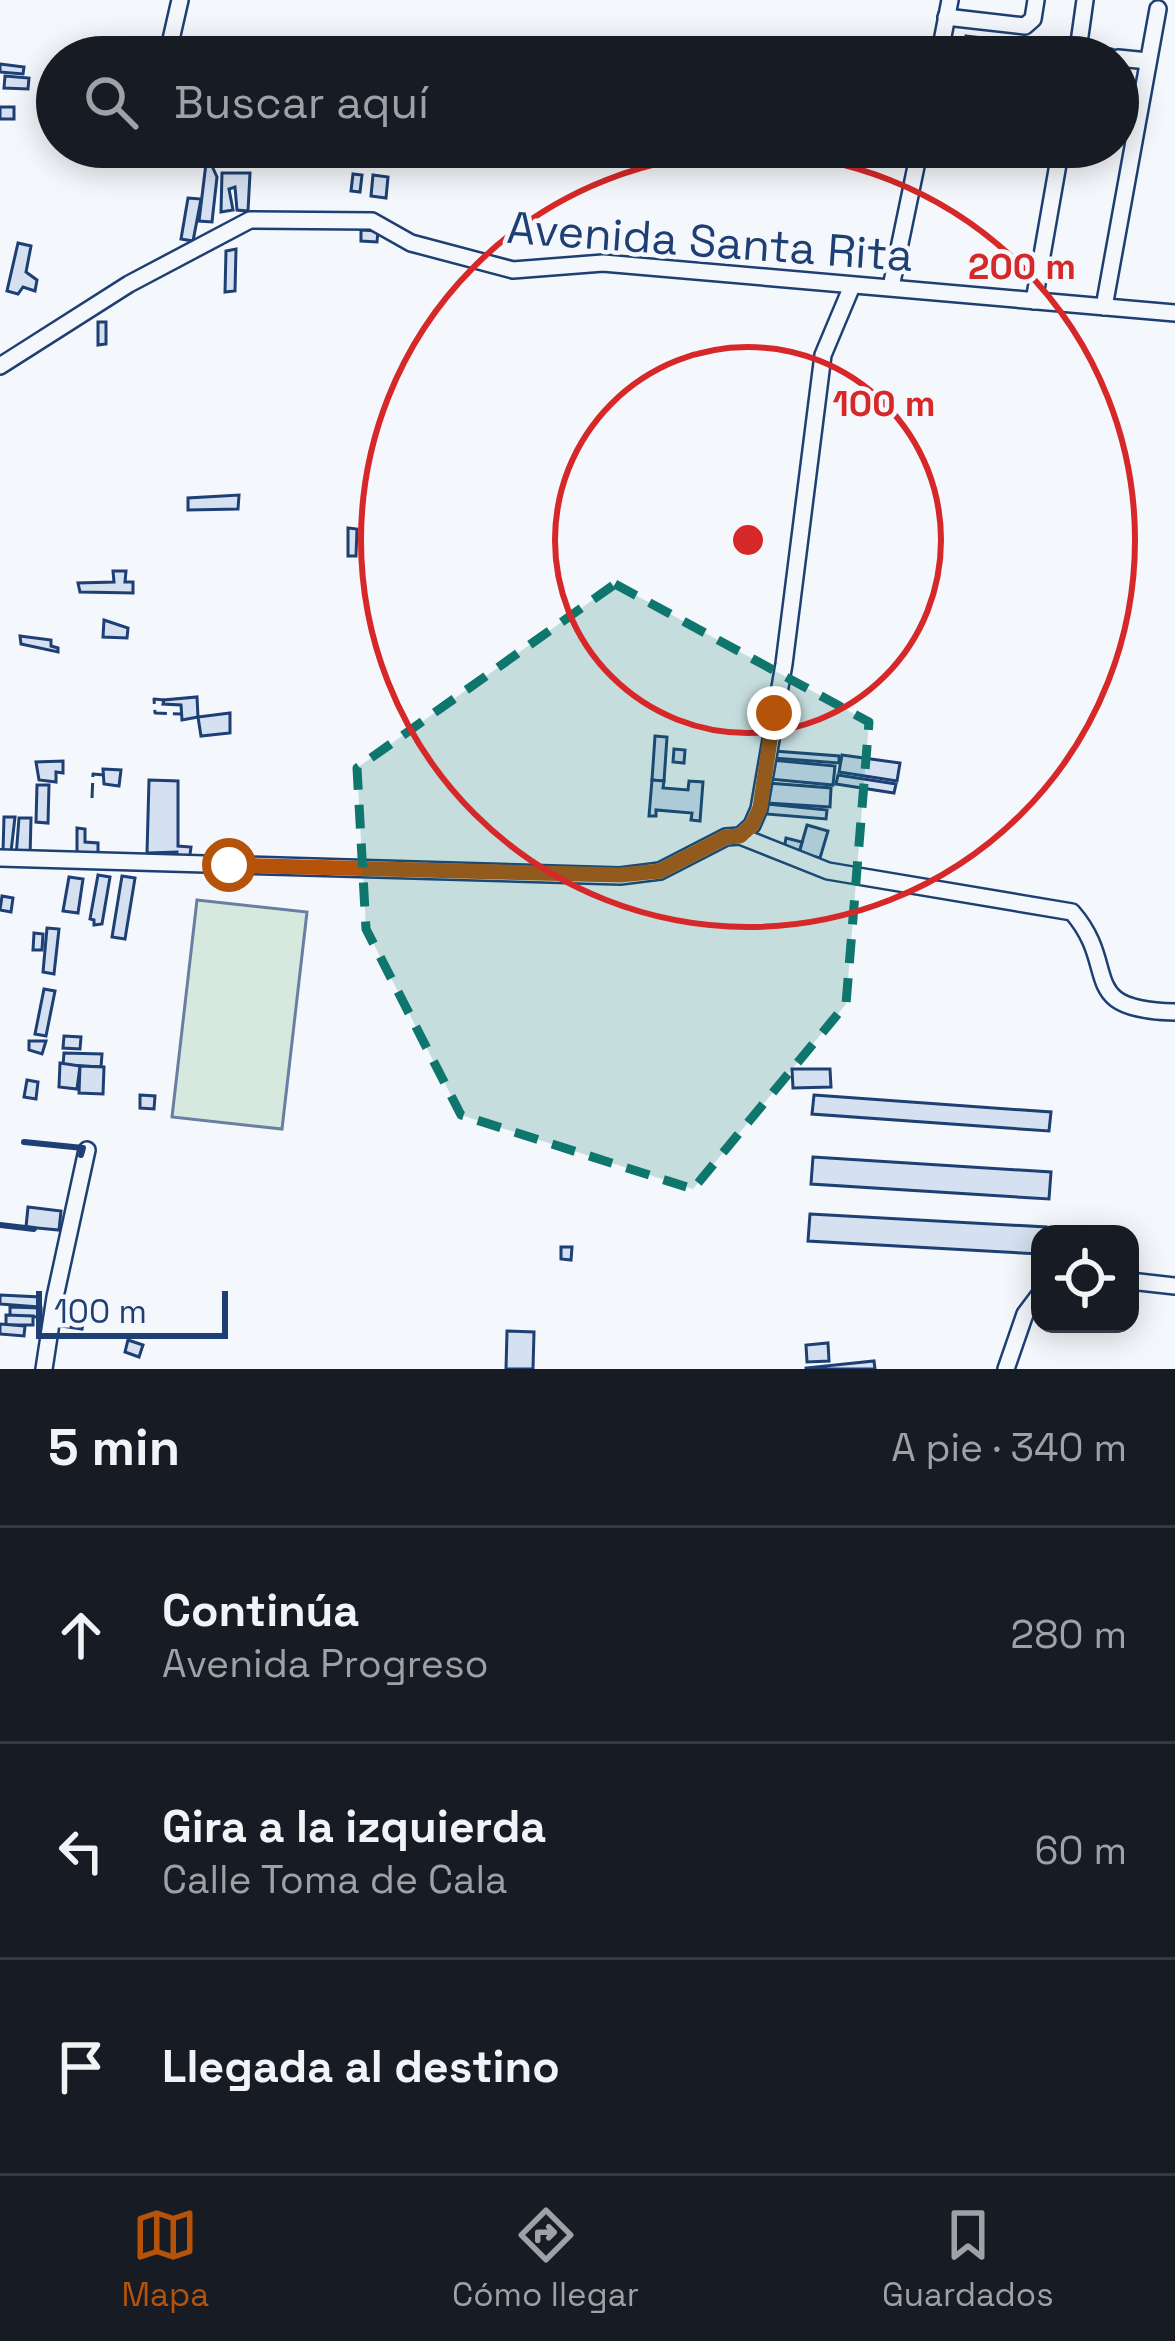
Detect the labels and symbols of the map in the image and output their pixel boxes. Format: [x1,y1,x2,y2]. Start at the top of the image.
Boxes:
street label: Avenida Santa Rita [505,199,915,284]
text: 200 m [968,244,1076,290]
text: 100 m [833,381,935,427]
centre of rings [727,519,769,561]
route end [747,686,801,740]
route start [202,838,256,892]
scale bar [36,1285,228,1338]

